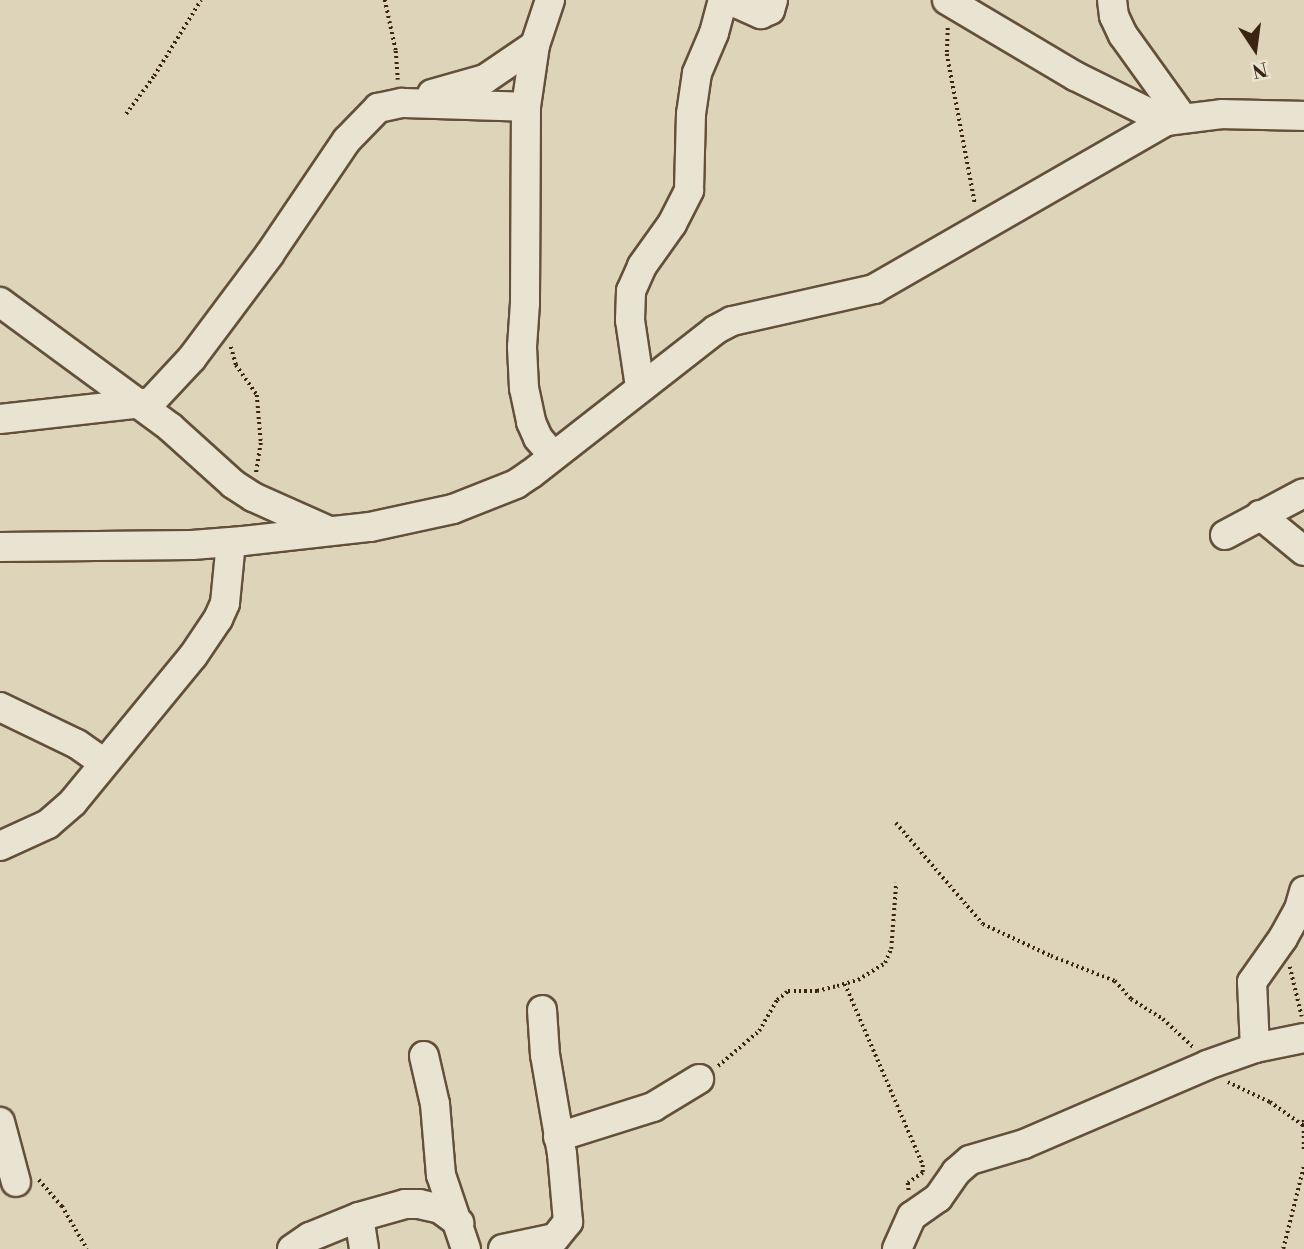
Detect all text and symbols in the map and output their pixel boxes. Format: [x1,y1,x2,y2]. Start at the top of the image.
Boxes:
north arrow [1220,14,1290,84]
text: N [1250,56,1270,83]

